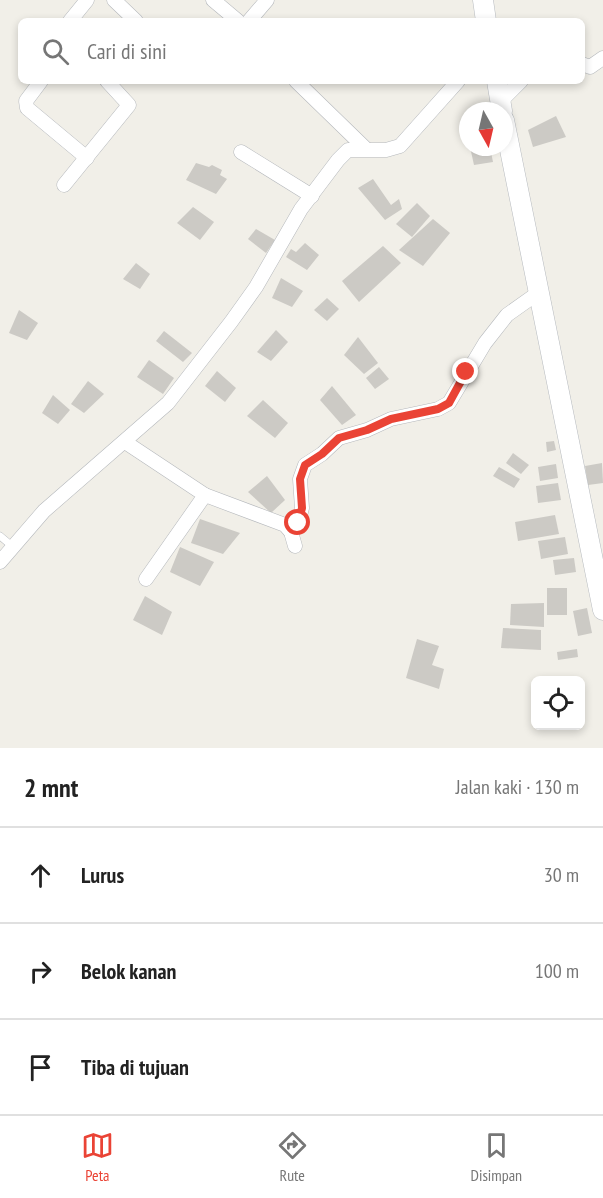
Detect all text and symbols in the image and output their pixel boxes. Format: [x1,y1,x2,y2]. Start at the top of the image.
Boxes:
search box [18,18,585,84]
icon: search [39,35,72,68]
text: Cari di sini [87,37,167,65]
north arrow [459,102,513,156]
route end [452,358,478,384]
route start [284,509,310,535]
map controls [531,676,585,730]
button: locate [531,676,585,730]
text: 2 mnt [24,771,78,804]
text: Jalan kaki · 130 m [456,774,579,800]
icon: ahead [24,859,57,892]
text: Lurus [81,861,124,889]
text: 30 m [544,862,579,888]
icon: right [24,955,57,988]
text: Belok kanan [81,957,176,985]
text: 100 m [535,958,579,984]
icon: arrive [24,1051,57,1084]
text: Tiba di tujuan [81,1053,189,1081]
tab: Peta [81,1129,114,1185]
tab: Rute [276,1129,309,1185]
tab: Disimpan [471,1129,522,1185]

